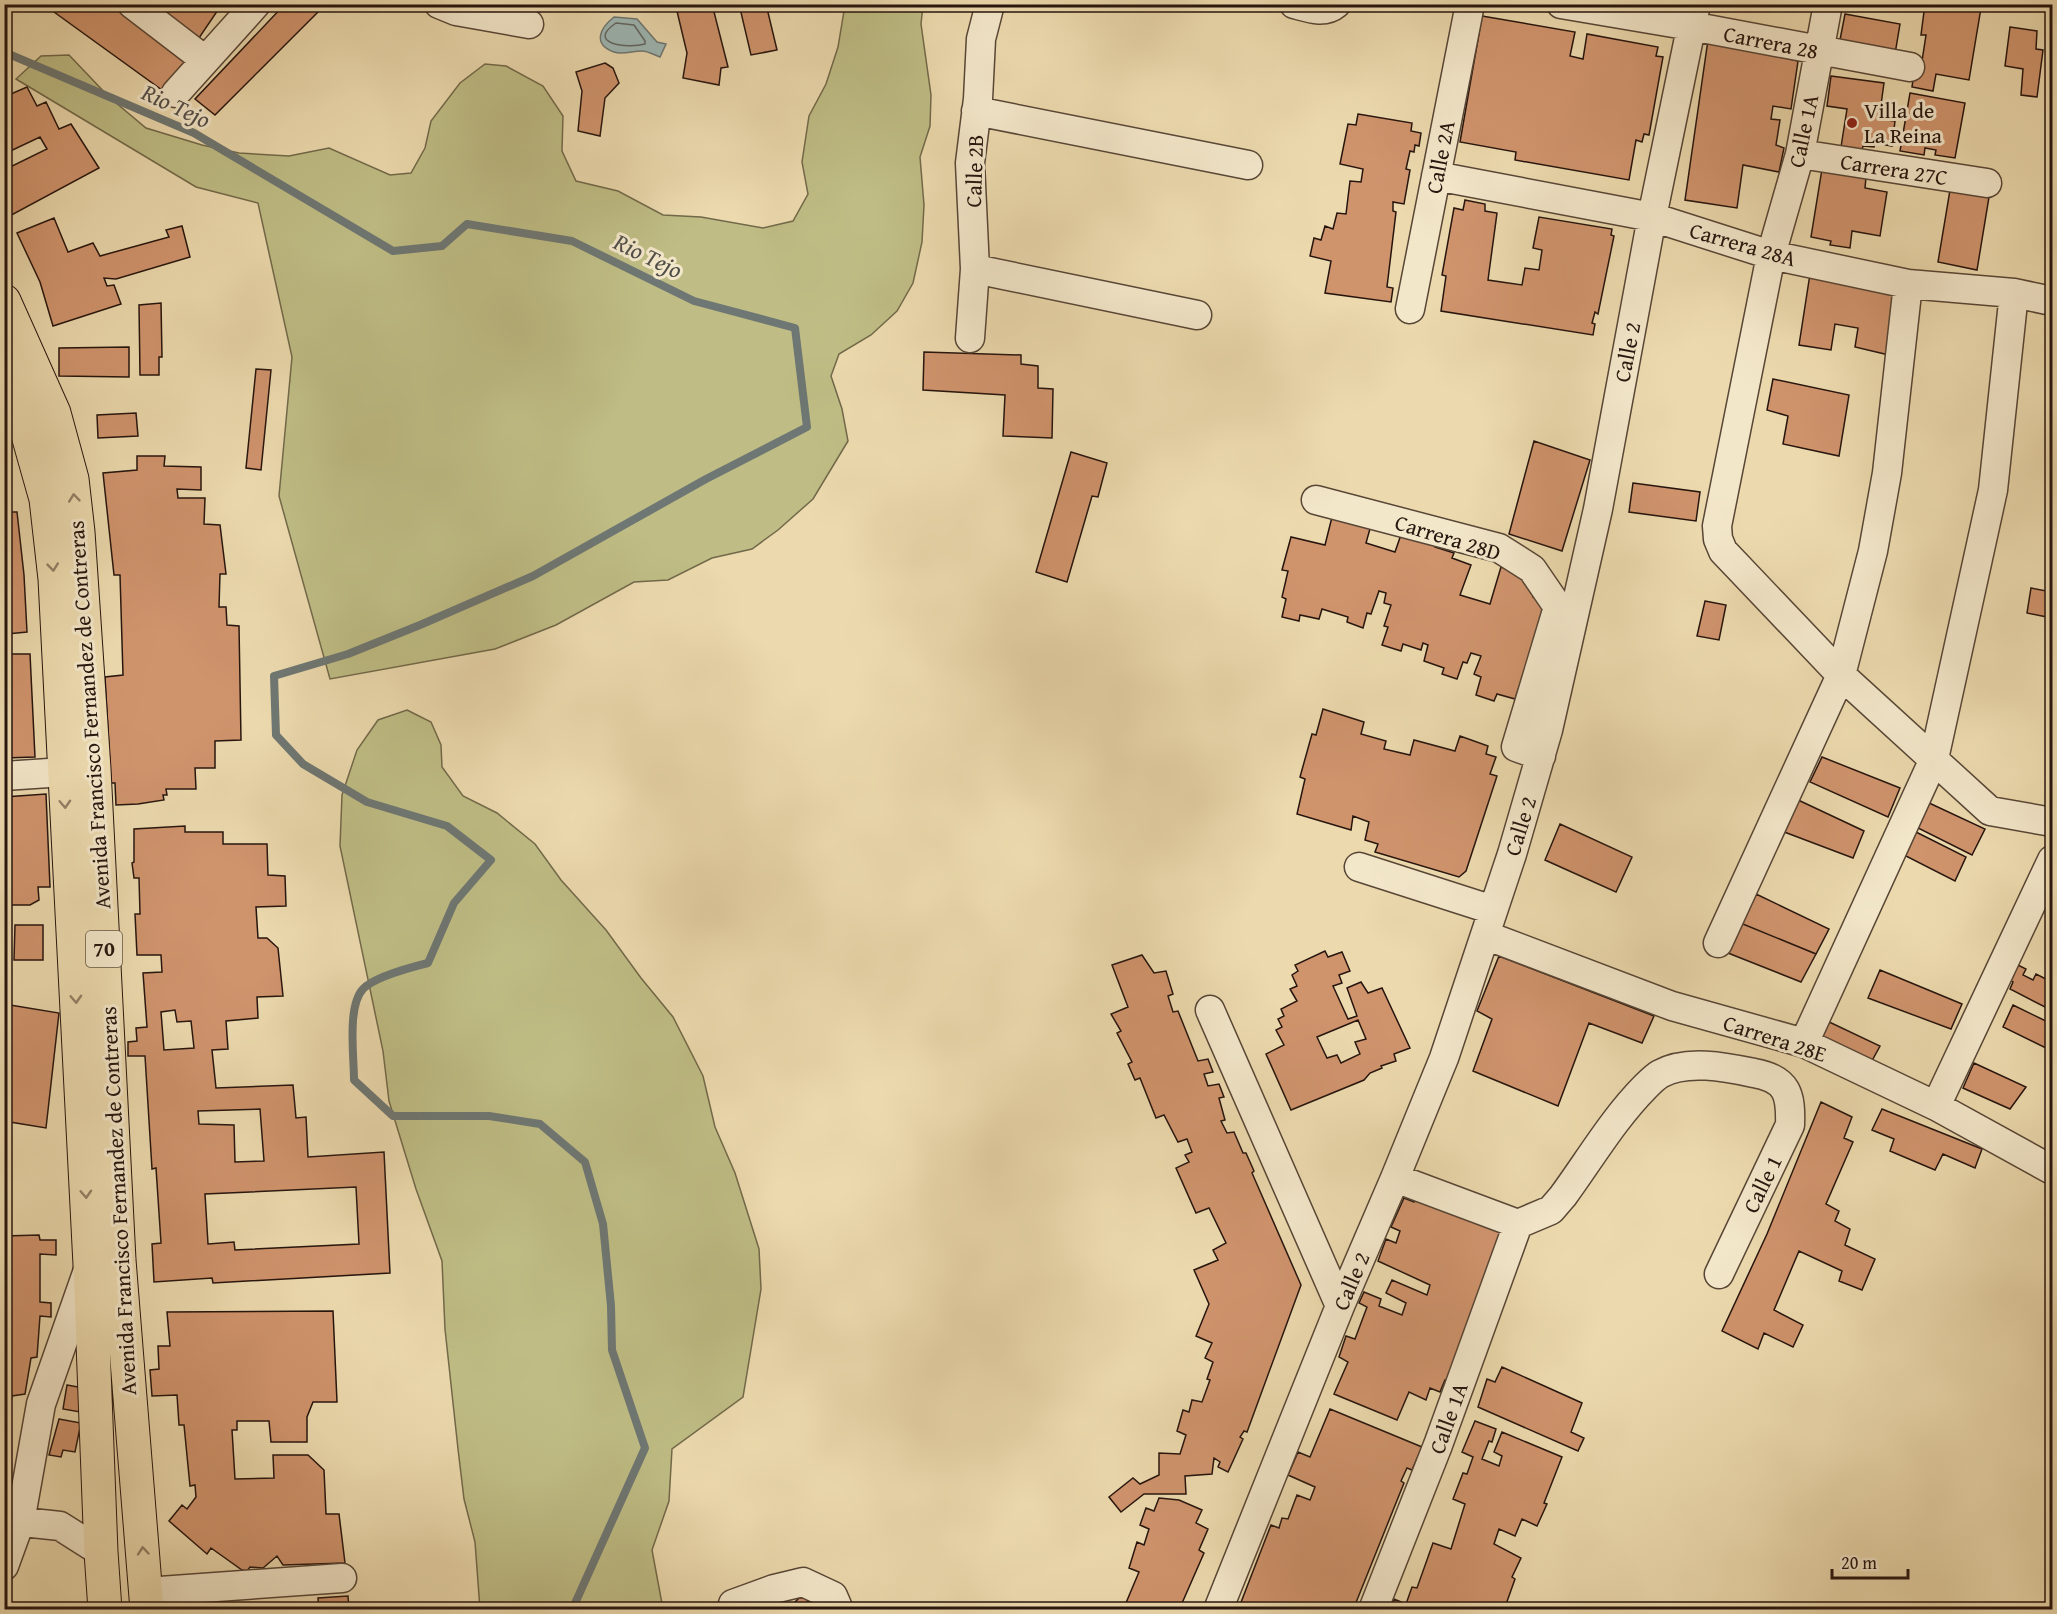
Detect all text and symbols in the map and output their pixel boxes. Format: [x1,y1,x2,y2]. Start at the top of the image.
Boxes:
street label: Carrera 28 [1721,17,1821,67]
water label: Rio Tejo [135,74,216,137]
street label: Calle 1A [1780,91,1826,170]
place label: Villa de La Reina [1864,94,1942,151]
marker: Villa de La Reina [1845,116,1859,130]
street label: Calle 2A [1417,117,1463,196]
street label: Calle 2B [957,134,991,208]
street label: Carrera 27C [1838,145,1950,193]
street label: Carrera 28A [1686,214,1800,275]
water label: Rio Tejo [607,224,688,287]
street label: Calle 2 [1606,319,1648,385]
one-way arrow [68,493,81,502]
street label: Carrera 28D [1391,506,1505,568]
street label: Avenida Francisco Fernandez de Contreras [59,520,119,910]
one-way arrow [47,563,59,572]
street label: Calle 2 [1496,792,1544,860]
one-way arrow [59,800,72,809]
road number: 70 [86,931,122,967]
one-way arrow [69,994,82,1003]
street label: Avenida Francisco Fernandez de Contreras [92,1006,144,1396]
street label: Carrera 28E [1719,1006,1831,1070]
street label: Calle 1 [1734,1150,1790,1218]
one-way arrow [80,1189,93,1198]
street label: Calle 2 [1324,1247,1378,1315]
street label: Calle 1A [1420,1377,1476,1458]
scale bar [1832,1542,1908,1580]
one-way arrow [137,1547,150,1556]
text: 20 m [1841,1549,1877,1576]

